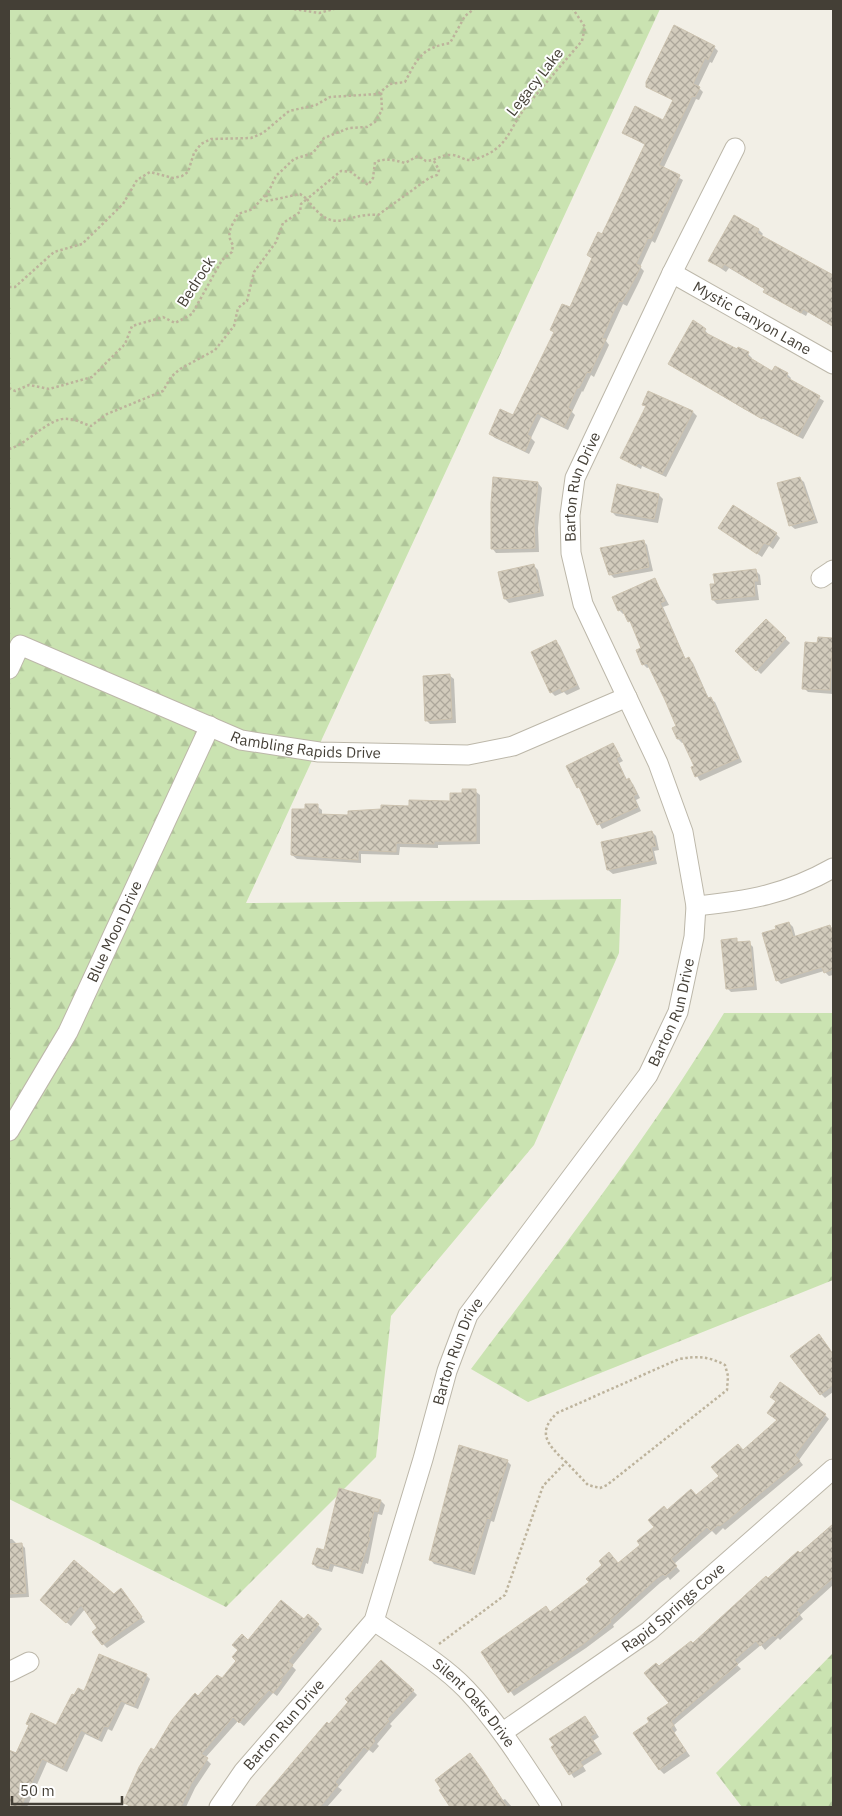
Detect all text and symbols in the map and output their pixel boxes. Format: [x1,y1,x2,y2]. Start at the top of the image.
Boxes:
street label: Legacy Lake [502,44,567,120]
street label: Bedrock [172,253,219,310]
street label: Mystic Canyon Lane [690,277,815,359]
street label: Barton Run Drive [560,429,604,542]
street label: Rambling Rapids Drive [228,727,381,762]
street label: Blue Moon Drive [82,877,146,985]
street label: Barton Run Drive [643,956,698,1070]
street label: Barton Run Drive [428,1293,487,1407]
street label: Rapid Springs Cove [618,1559,729,1656]
street label: Silent Oaks Drive [429,1654,519,1751]
street label: Barton Run Drive [239,1675,328,1774]
scale bar [12,1774,122,1806]
text: 50 m [20,1781,55,1800]

